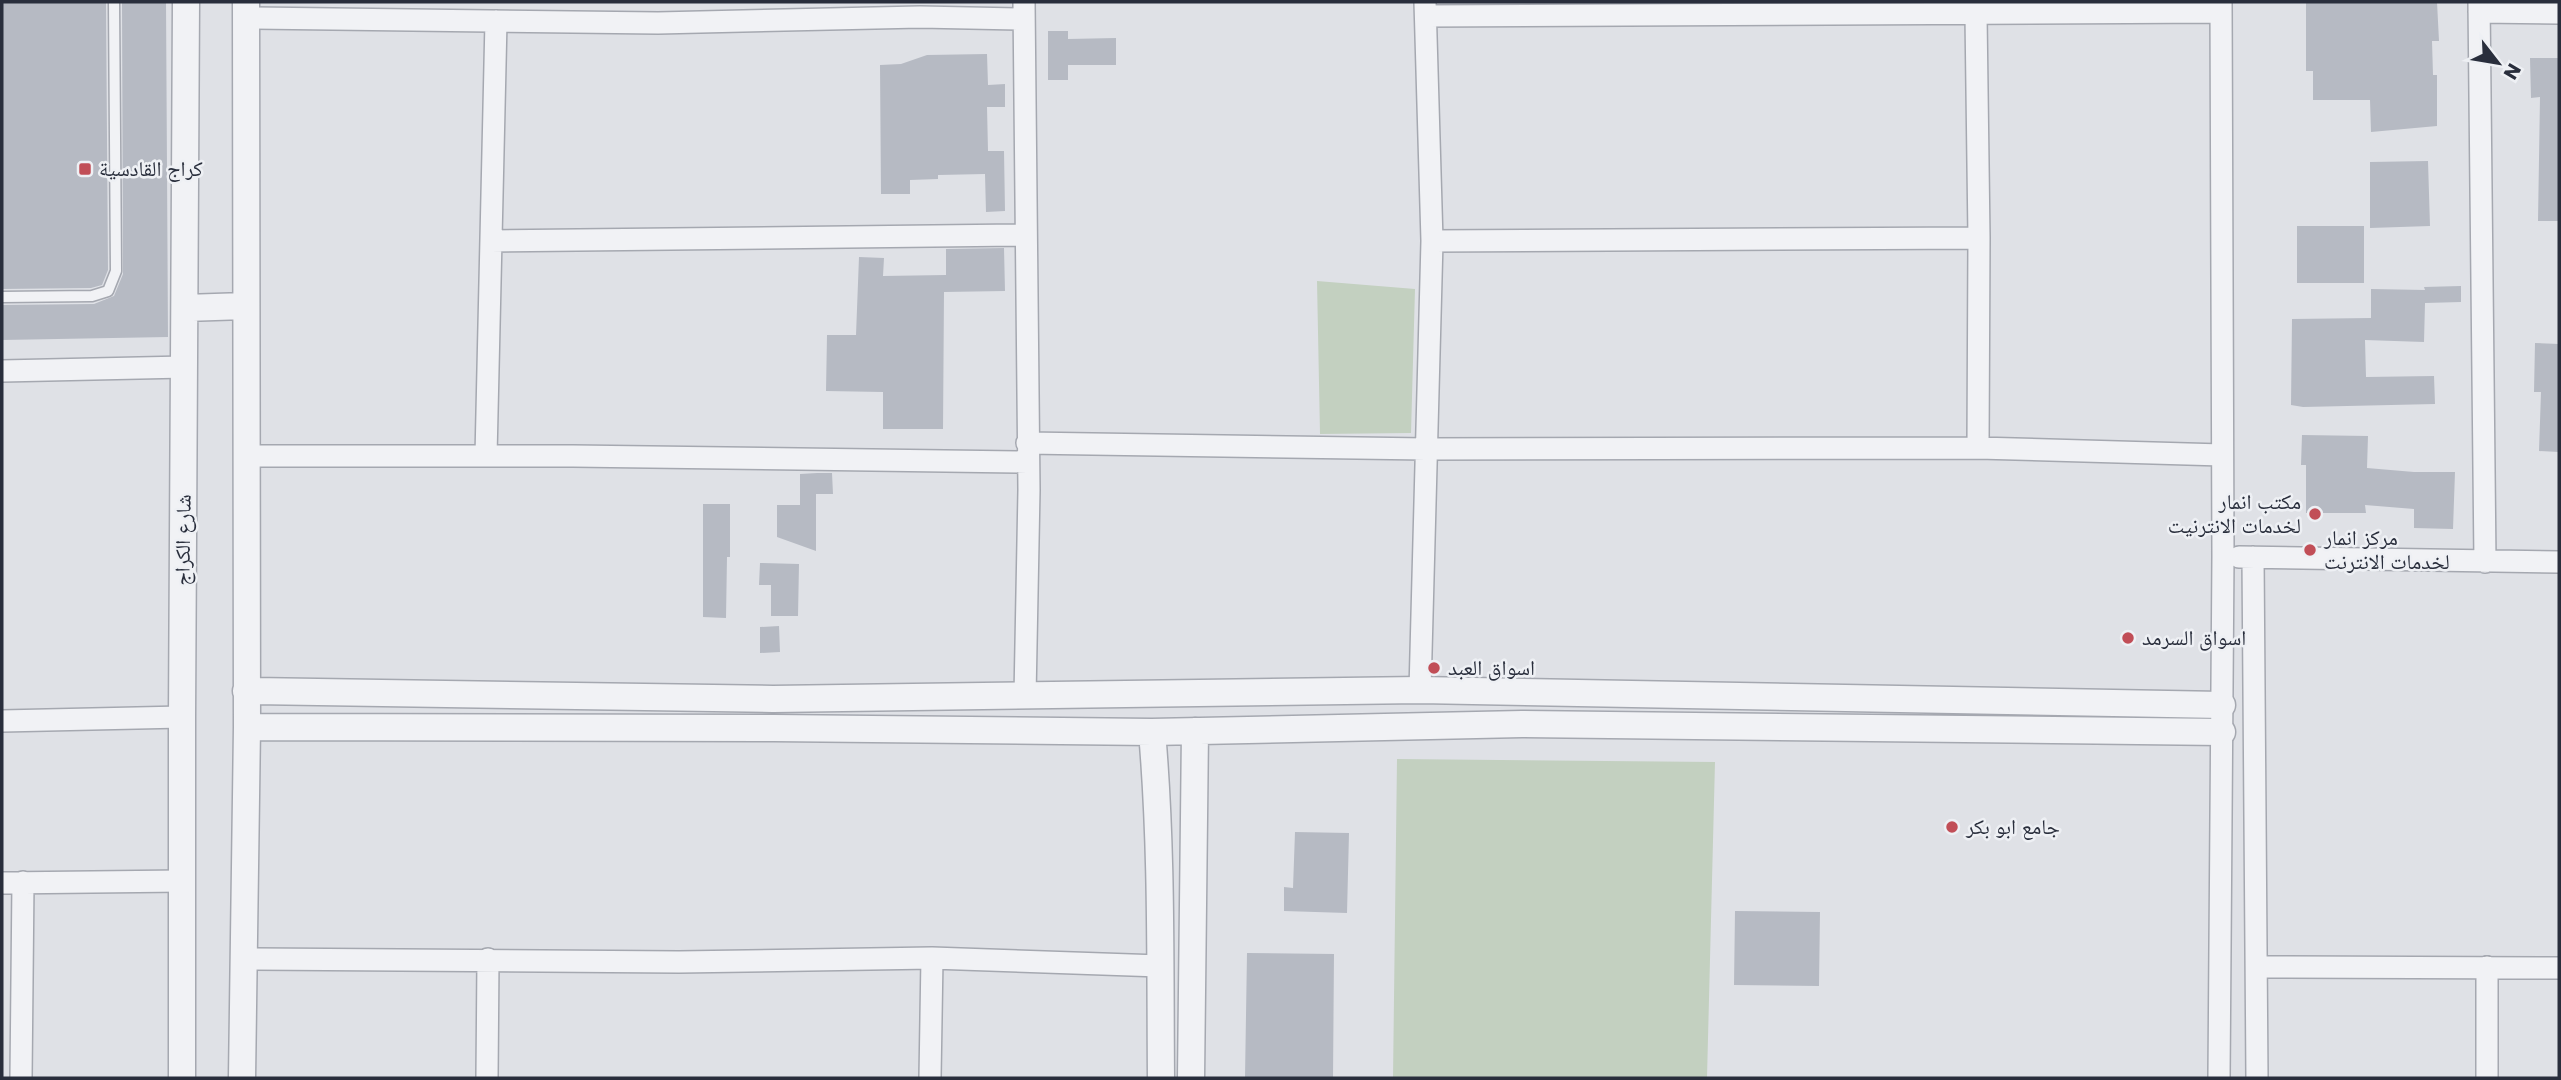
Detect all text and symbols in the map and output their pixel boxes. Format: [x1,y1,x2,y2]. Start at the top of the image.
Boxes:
north arrow [2463,28,2533,98]
text: N [2497,58,2527,85]
place label: كراج القادسية [99,154,203,183]
marker: كراج القادسية [77,161,93,177]
place label: مكتب انمار لخدمات الانترنيت [2168,487,2301,540]
street label: شارع الكراج [167,494,198,586]
marker: مكتب انمار لخدمات الانترنيت [2307,506,2323,522]
place label: مركز انمار لخدمات الانترنت [2323,523,2450,576]
marker: مركز انمار لخدمات الانترنت [2302,542,2318,558]
place label: اسواق السرمد [2142,623,2246,652]
marker: اسواق السرمد [2120,630,2136,646]
place label: اسواق العبد [1448,653,1535,682]
marker: اسواق العبد [1426,660,1442,676]
place label: جامع ابو بكر [1965,812,2060,841]
marker: جامع ابو بكر [1944,819,1960,835]

